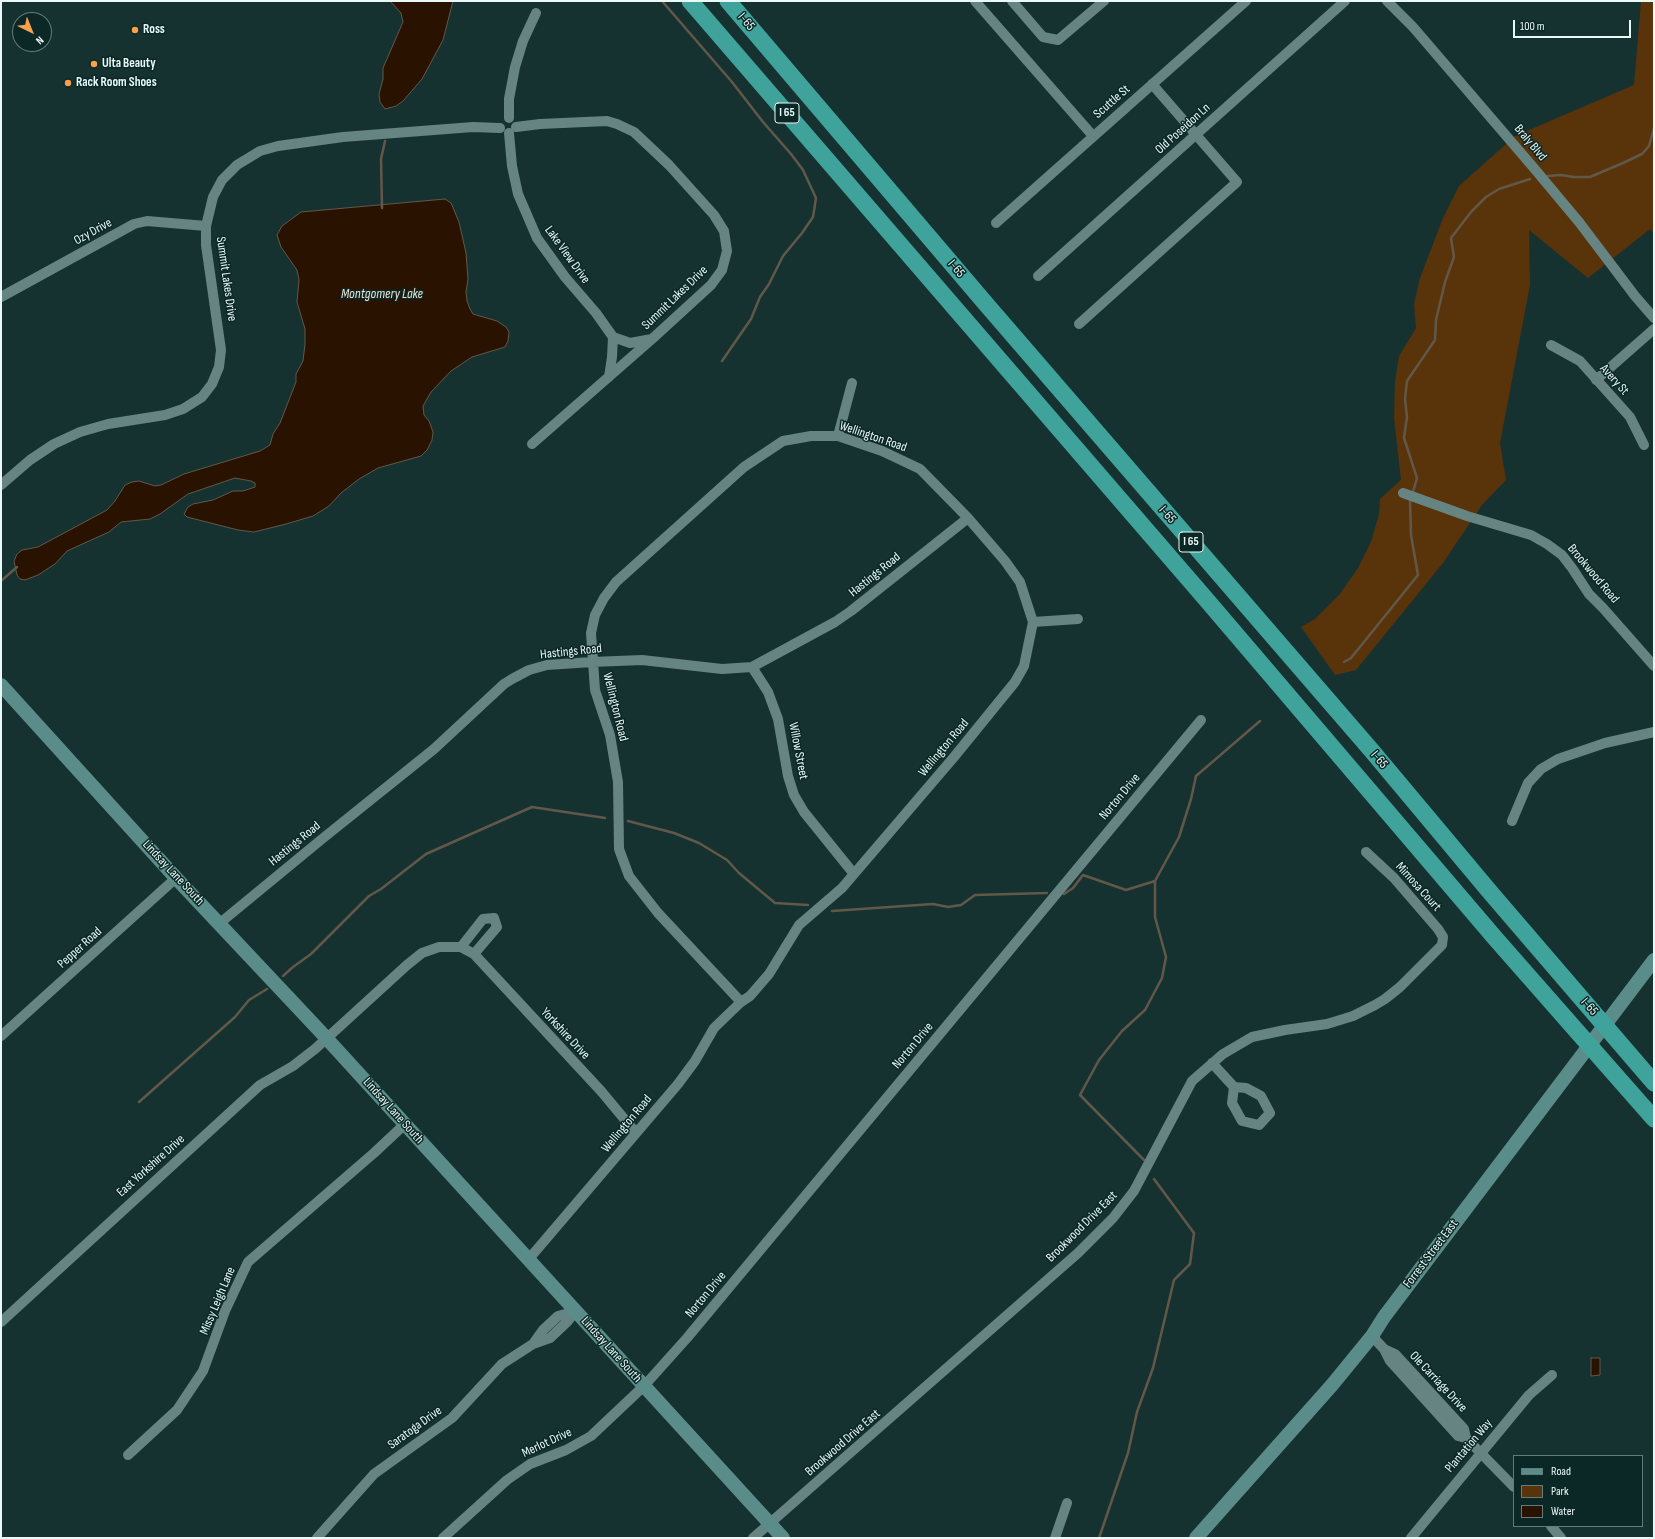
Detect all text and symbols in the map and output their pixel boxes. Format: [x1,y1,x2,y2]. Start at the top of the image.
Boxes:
street label: I-65 [734,10,758,34]
north arrow [12,12,52,52]
scale bar [1515,12,1633,38]
text: 100 m [1520,19,1545,34]
place label: Ross [143,22,165,38]
marker: Ross [130,25,140,35]
text: N [33,34,46,47]
place label: Ulta Beauty [102,56,156,72]
marker: Ulta Beauty [89,59,99,69]
place label: Rack Room Shoes [76,75,157,91]
marker: Rack Room Shoes [63,78,73,88]
street label: Scuttle St [1091,82,1133,122]
street label: Old Poseidon Ln [1152,100,1214,158]
road number: I 65 [775,103,799,123]
street label: Braly Blvd [1510,122,1550,164]
street label: Ozy Drive [71,215,115,249]
street label: Lake View Drive [541,223,593,287]
street label: Summit Lakes Drive [212,236,240,322]
street label: I-65 [944,257,968,281]
street label: Summit Lakes Drive [639,263,711,333]
water label: Montgomery Lake [341,286,423,302]
street label: Avery St [1596,361,1632,399]
street label: Wellington Road [837,418,909,456]
street label: I-65 [1155,503,1179,527]
road number: I 65 [1179,532,1203,552]
street label: Brookwood Road [1564,541,1622,607]
street label: Hastings Road [846,549,904,601]
street label: Hastings Road [539,641,603,663]
street label: Wellington Road [599,671,631,743]
street label: Wellington Road [915,716,973,780]
street label: Willow Street [785,721,811,781]
street label: I-65 [1367,748,1391,772]
street label: Norton Drive [1096,771,1144,823]
street label: Hastings Road [266,818,324,870]
street label: Lindsay Lane South [139,837,207,909]
street label: Mimosa Court [1392,859,1444,915]
street label: Pepper Road [55,924,105,972]
street label: I-65 [1577,995,1601,1019]
street label: Yorkshire Drive [537,1005,593,1063]
street label: Norton Drive [889,1020,937,1072]
street label: Lindsay Lane South [359,1075,427,1147]
street label: Wellington Road [598,1092,656,1156]
street label: East Yorkshire Drive [114,1132,188,1200]
street label: Brookwood Drive East [1043,1188,1121,1266]
street label: Forrest Street East [1400,1217,1462,1291]
street label: Missy Leigh Lane [197,1265,239,1337]
street label: Norton Drive [682,1269,730,1321]
street label: Lindsay Lane South [577,1314,645,1386]
street label: Ole Carriage Drive [1406,1348,1470,1416]
street label: Saratoga Drive [385,1403,445,1453]
street label: Brookwood Drive East [802,1406,884,1480]
street label: Plantation Way [1442,1416,1496,1476]
street label: Merlot Drive [520,1425,574,1461]
legend [1513,1455,1643,1527]
text: Road [1551,1464,1571,1479]
text: Park [1551,1484,1569,1499]
text: Water [1551,1504,1575,1519]

